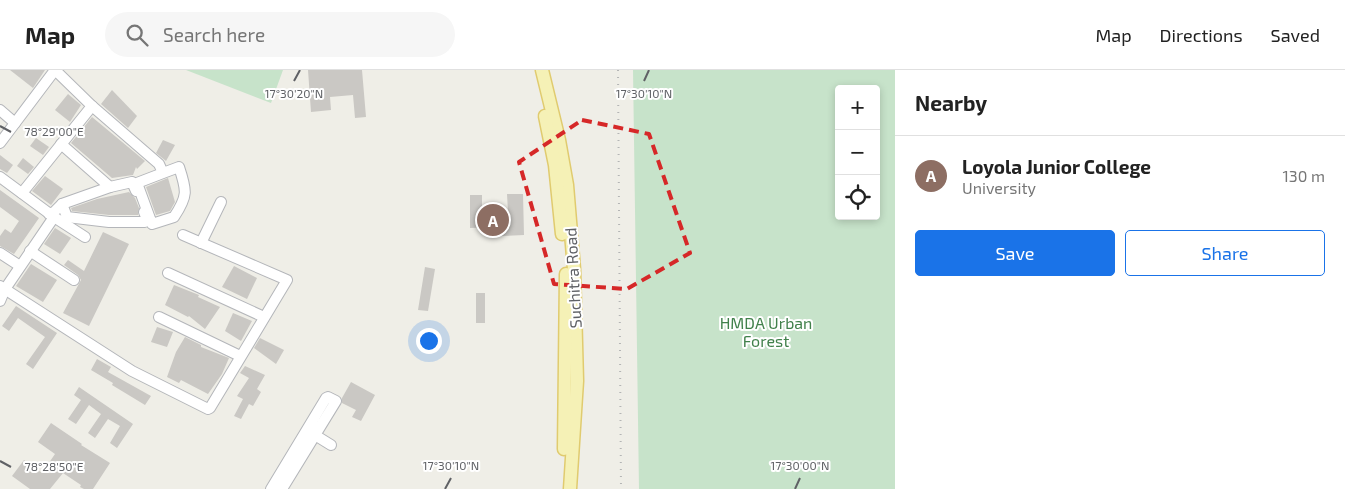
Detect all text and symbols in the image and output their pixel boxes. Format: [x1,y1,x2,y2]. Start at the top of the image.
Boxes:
search box [105,12,455,57]
text: Map [25,20,75,49]
icon: search [123,21,151,49]
text: Search here [163,23,265,46]
text: Map [1095,24,1132,46]
text: Directions [1160,24,1243,46]
text: Saved [1271,24,1320,46]
map controls [835,85,880,220]
button: + [835,85,880,130]
text: 17°30'20"N [265,86,323,100]
text: 17°30'10"N [616,86,672,100]
text: Nearby [915,90,987,115]
text: 78°29'00"E [24,124,84,138]
button: − [835,130,880,175]
text: Loyola Junior College [962,155,1151,178]
text: A [926,166,936,185]
text: 130 m [1283,166,1325,185]
button: locate [835,175,880,220]
text: University [962,178,1036,197]
pin: A [477,201,509,239]
street label: Suchitra Road [560,227,585,329]
button: Save [915,230,1115,276]
button: Share [1125,230,1325,276]
park label: HMDA Urban Forest [720,313,812,350]
your location [416,328,442,354]
text: 17°30'10"N [423,458,479,472]
text: 17°30'00"N [771,458,829,472]
text: 78°28'50"E [25,459,84,473]

